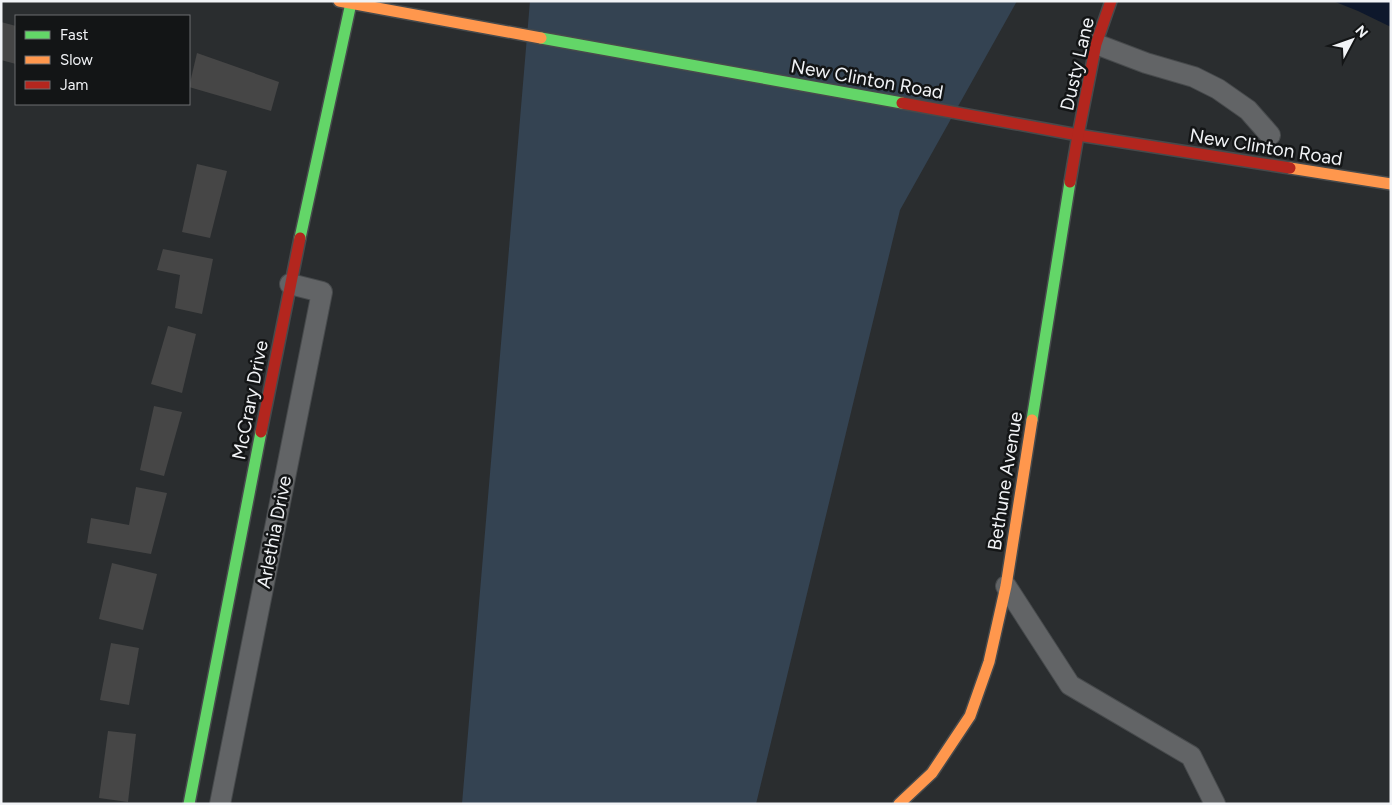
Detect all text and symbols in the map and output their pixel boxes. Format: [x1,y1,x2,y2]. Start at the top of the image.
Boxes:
legend [15,15,190,105]
street label: Dusty Lane [1055,15,1099,113]
north arrow [1327,15,1377,65]
text: N [1351,22,1371,41]
text: Fast [60,26,89,44]
text: Slow [60,51,93,69]
street label: New Clinton Road [789,54,945,104]
text: Jam [60,76,88,94]
street label: New Clinton Road [1188,124,1344,170]
street label: McCrary Drive [227,338,273,462]
street label: Bethune Avenue [983,410,1027,552]
street label: Arlethia Drive [252,474,296,590]

